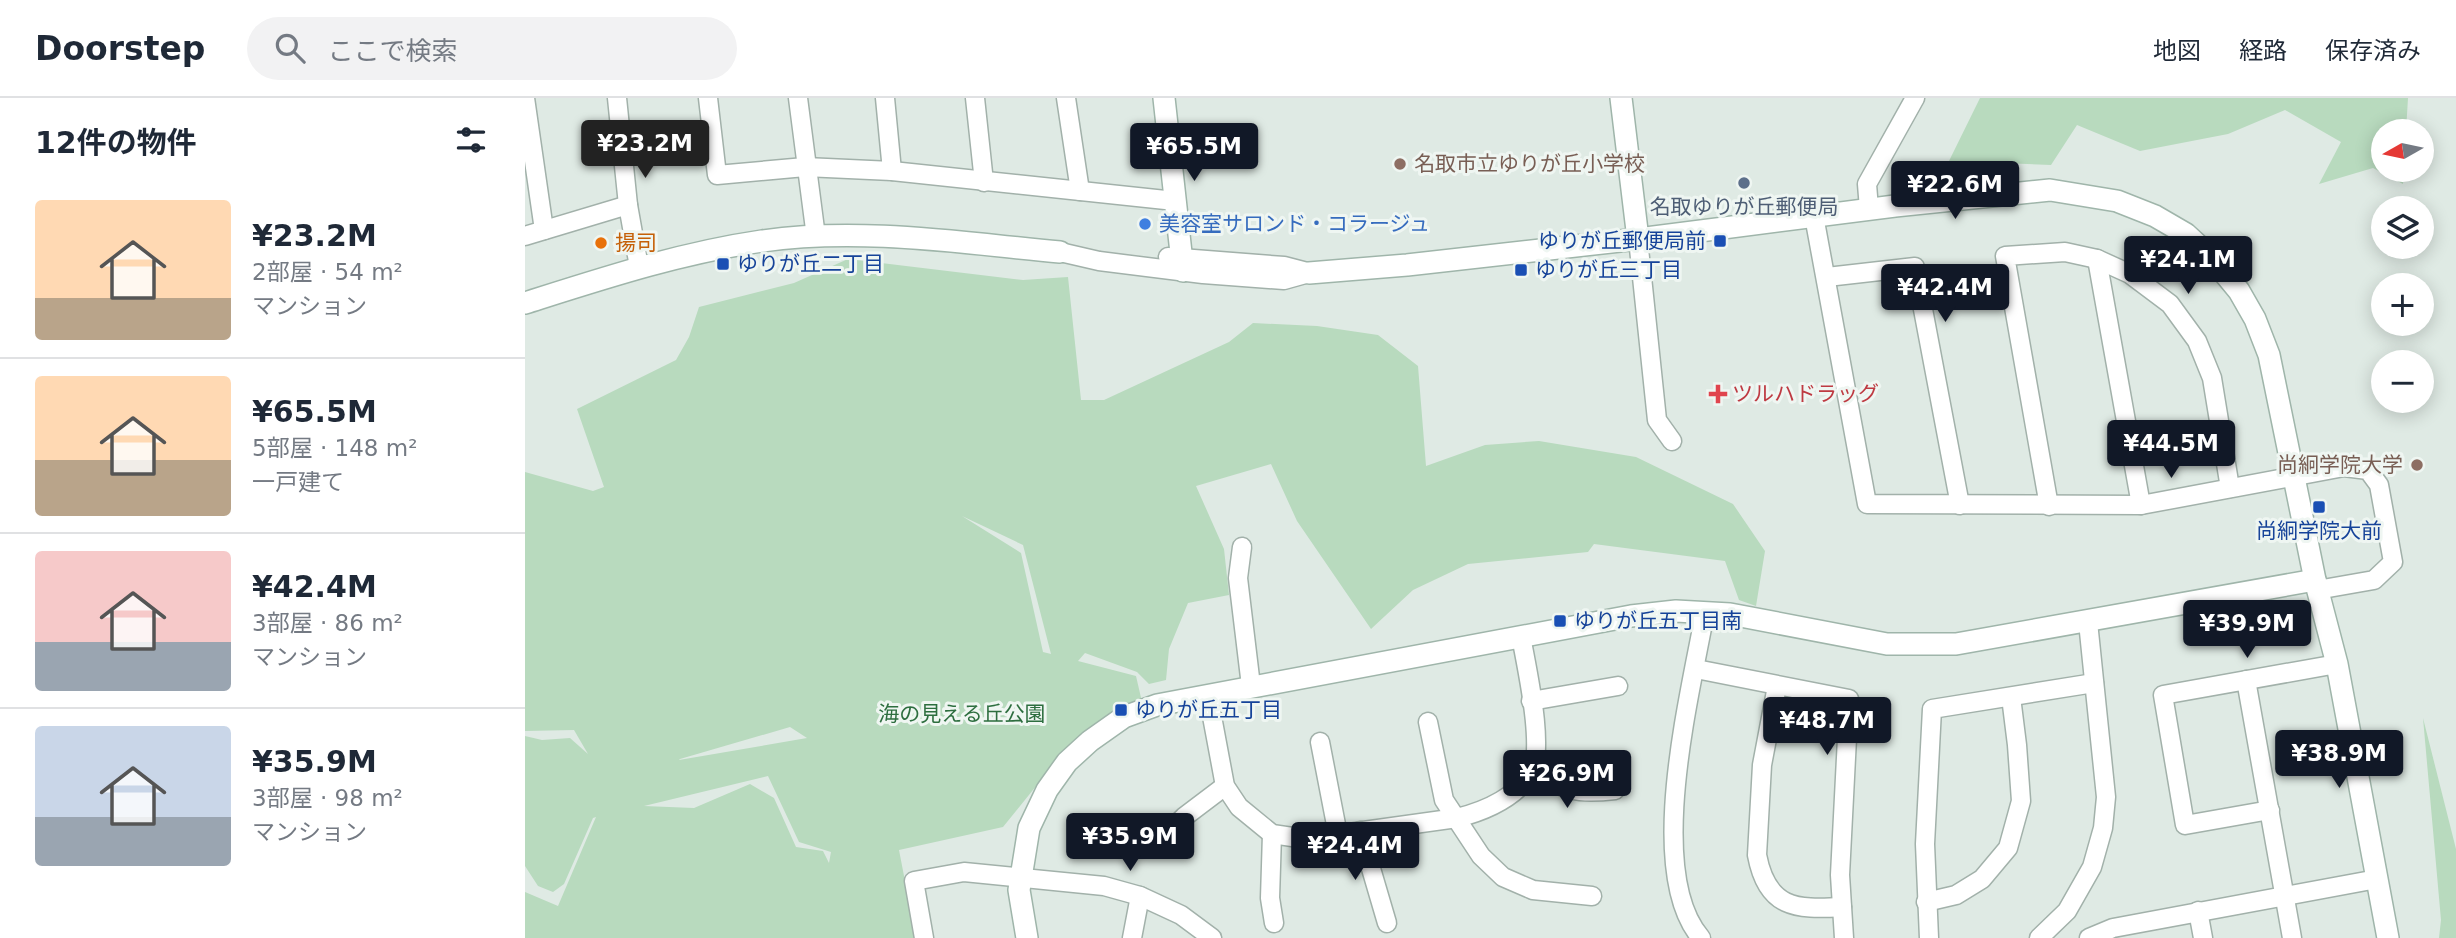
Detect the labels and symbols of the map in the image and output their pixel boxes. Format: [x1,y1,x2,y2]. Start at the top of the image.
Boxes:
north arrow [2371,119,2434,182]
pin: ¥23.2M [588,120,702,180]
pin: ¥65.5M [1137,123,1251,183]
place label: 名取市立ゆりが丘小学校 [1414,152,1645,176]
marker: 名取市立ゆりが丘小学校 [1392,156,1408,172]
pin: ¥22.6M [1898,162,2012,221]
marker: 名取ゆりが丘郵便局 [1736,175,1752,191]
place label: 名取ゆりが丘郵便局 [1650,195,1839,219]
place label: 美容室サロンド・コラージュ [1159,212,1430,236]
marker: 美容室サロンド・コラージュ [1137,216,1153,232]
place label: ゆりが丘郵便局前 [1538,229,1706,253]
place label: 揚司 [615,231,657,255]
marker: ゆりが丘郵便局前 [1712,233,1728,249]
marker: 揚司 [593,235,609,251]
pin: ¥24.1M [2131,236,2245,296]
place label: ゆりが丘二丁目 [737,252,884,276]
marker: ゆりが丘二丁目 [715,256,731,272]
place label: ゆりが丘三丁目 [1535,258,1682,282]
marker: ゆりが丘三丁目 [1513,262,1529,278]
pin: ¥42.4M [1888,264,2002,324]
place label: ツルハドラッグ [1732,382,1879,406]
marker: ツルハドラッグ [1710,386,1726,402]
pin: ¥44.5M [2114,420,2228,480]
place label: 尚絅学院大学 [2277,453,2403,477]
marker: 尚絅学院大学 [2409,457,2425,473]
marker: 尚絅学院大前 [2311,499,2327,515]
place label: 尚絅学院大前 [2256,519,2382,543]
pin: ¥39.9M [2190,601,2304,660]
place label: ゆりが丘五丁目南 [1574,609,1742,633]
marker: ゆりが丘五丁目南 [1552,613,1568,629]
place label: ゆりが丘五丁目 [1135,698,1282,722]
pin: ¥48.7M [1770,698,1884,757]
park label: 海の見える丘公園 [878,702,1046,726]
marker: ゆりが丘五丁目 [1113,702,1129,718]
pin: ¥38.9M [2282,730,2396,790]
pin: ¥26.9M [1510,750,1624,810]
pin: ¥35.9M [1073,814,1187,873]
pin: ¥24.4M [1298,822,1412,882]

